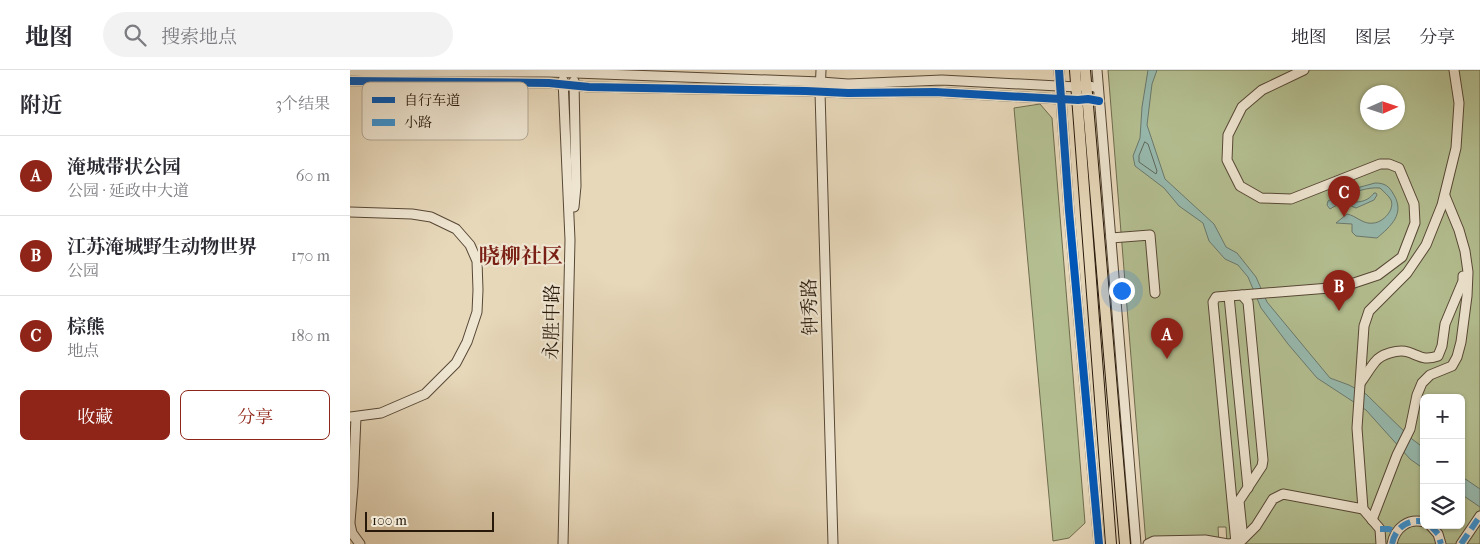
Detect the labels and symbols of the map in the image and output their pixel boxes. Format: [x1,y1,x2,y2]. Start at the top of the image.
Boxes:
legend [362,82,528,140]
north arrow [1360,85,1405,130]
text: 自行车道 [404,92,460,109]
text: 小路 [404,114,432,131]
pin: C [1328,176,1360,217]
district label: 晓柳社区 [479,244,563,268]
pin: B [1323,270,1355,311]
street label: 钟秀路 [798,278,822,336]
your location [1109,278,1135,304]
street label: 永胜中路 [540,284,564,360]
pin: A [1151,318,1183,359]
scale bar [365,509,494,532]

